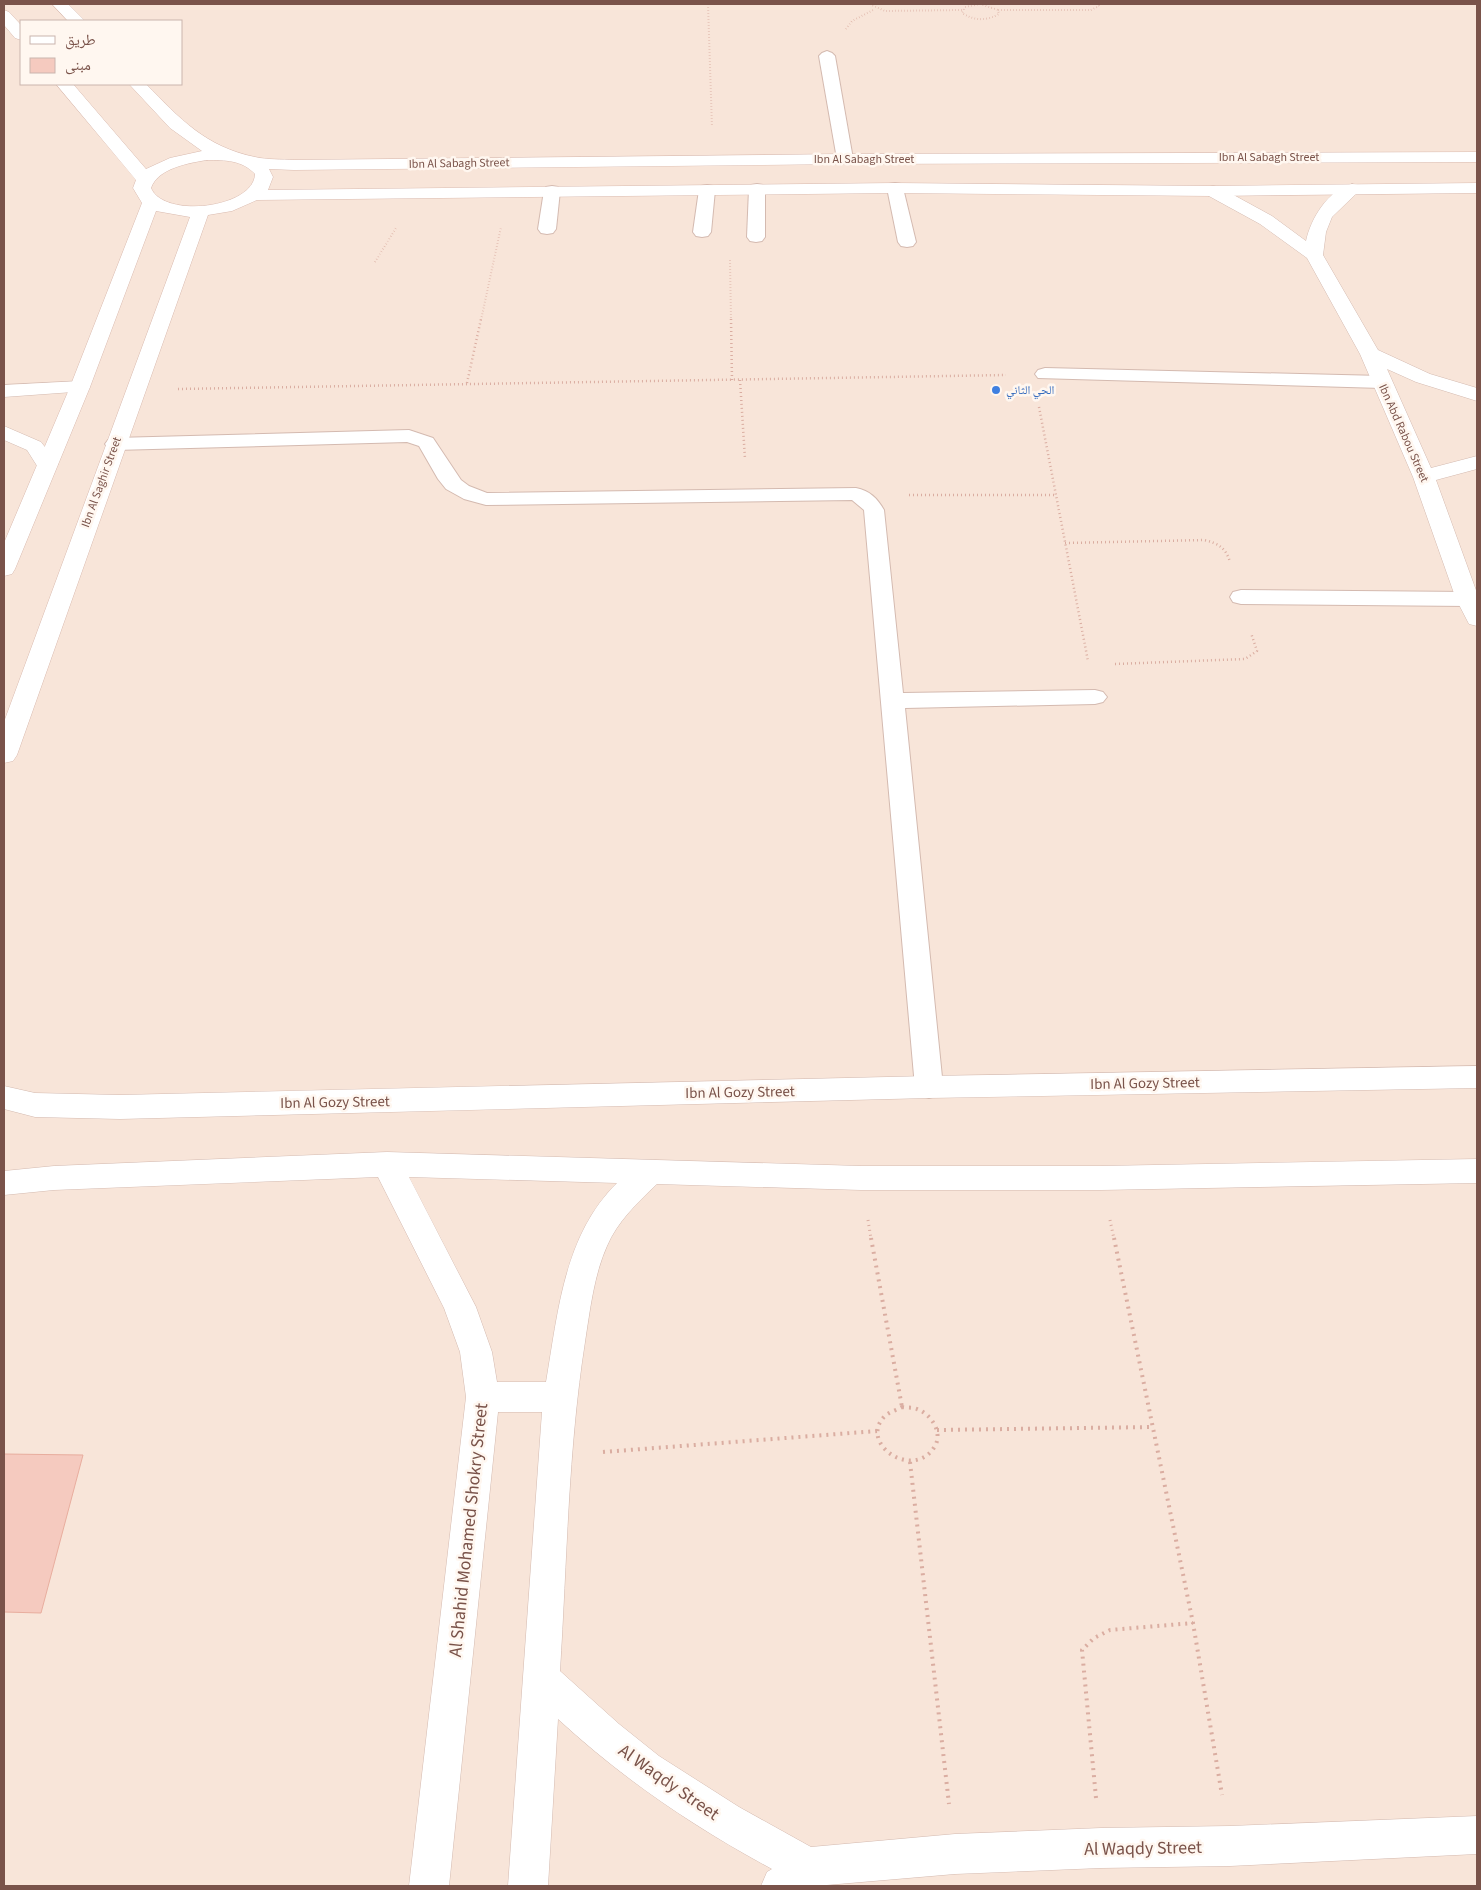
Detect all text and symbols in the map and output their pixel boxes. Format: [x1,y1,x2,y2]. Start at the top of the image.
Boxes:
legend [20,20,182,85]
text: طريق [65,30,96,51]
text: مبنى [65,55,91,76]
street label: Ibn Al Sabagh Street [1219,149,1319,166]
street label: Ibn Al Sabagh Street [814,151,914,168]
street label: Ibn Al Sabagh Street [408,154,510,173]
street label: Ibn Abd Rabou Street [1374,381,1433,485]
place label: الحي الثاني [1006,382,1054,400]
marker: الحي الثاني [990,384,1002,396]
street label: Ibn Al Saghir Street [77,434,126,530]
street label: Ibn Al Gozy Street [1090,1072,1200,1095]
street label: Ibn Al Gozy Street [685,1081,795,1104]
street label: Ibn Al Gozy Street [280,1091,390,1114]
street label: Al Shahid Mohamed Shokry Street [443,1402,494,1658]
street label: Al Waqdy Street [613,1738,724,1826]
street label: Al Waqdy Street [1084,1835,1202,1862]

